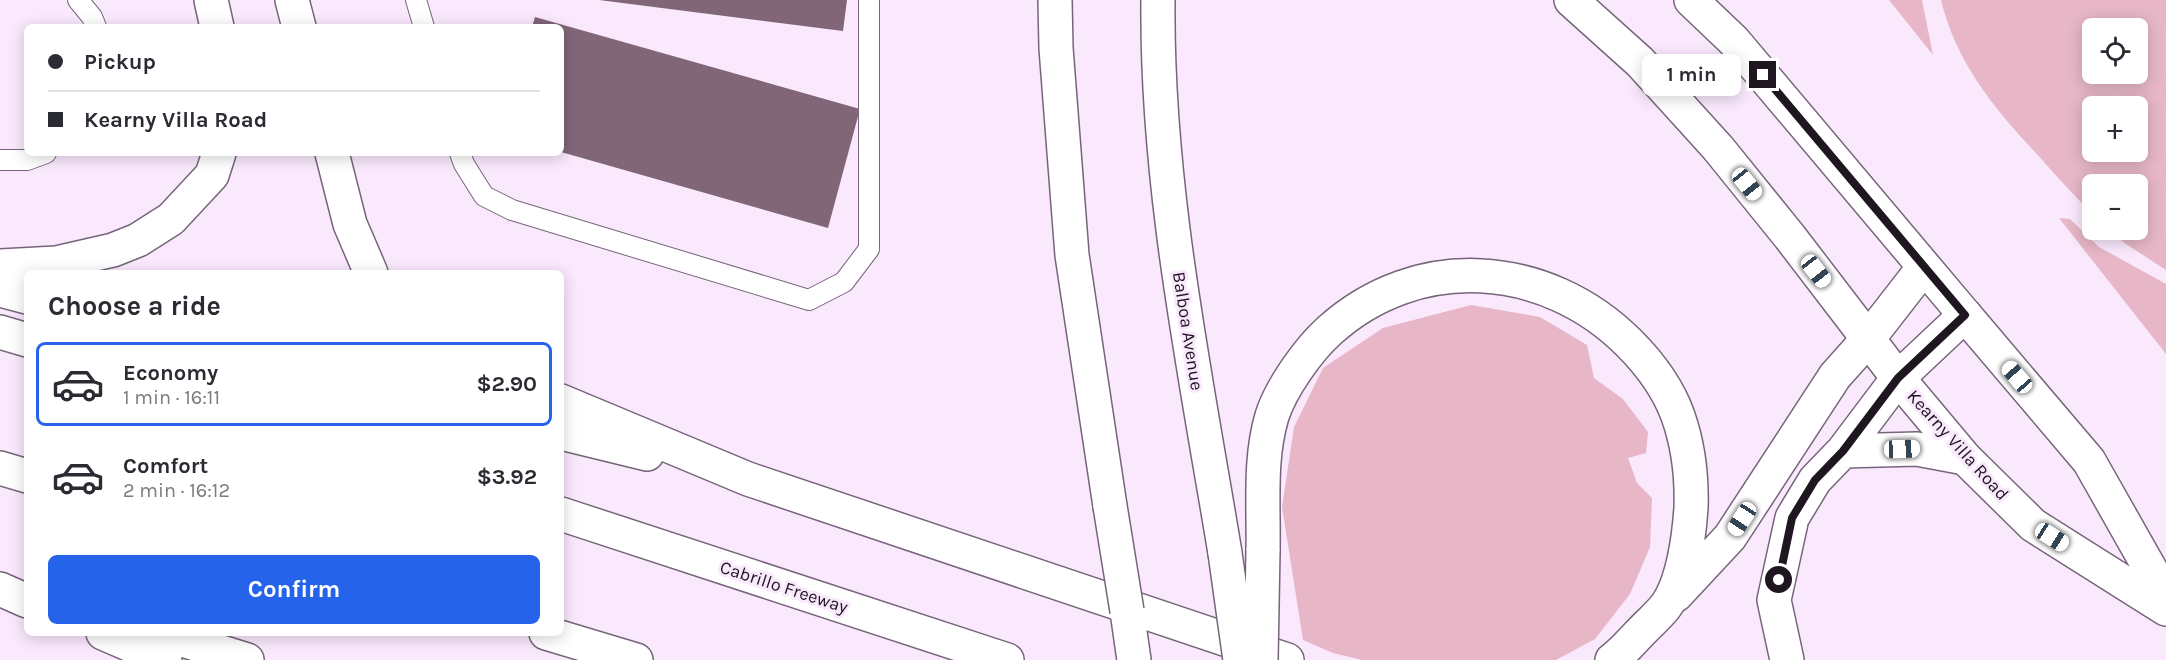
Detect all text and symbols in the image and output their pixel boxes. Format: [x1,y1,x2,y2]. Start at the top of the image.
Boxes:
map controls [2082,18,2148,240]
button: locate [2082,18,2148,84]
text: Pickup [84,49,156,75]
callout: 1 min [1643,54,1742,96]
route end [1749,61,1776,88]
text: 1 min [1666,63,1717,86]
button: + [2082,96,2148,162]
text: Kearny Villa Road [84,107,267,133]
car [1729,164,1765,204]
button: − [2082,174,2148,240]
car [1798,251,1834,291]
street label: Balboa Avenue [1168,270,1208,392]
text: Choose a ride [48,290,221,322]
icon: car [51,357,105,411]
car [1998,358,2036,396]
text: Economy [123,360,218,386]
text: $2.90 [476,371,537,397]
street label: Kearny Villa Road [1903,385,2013,505]
text: 1 min · 16:11 [123,386,220,409]
car [1884,439,1920,459]
icon: car [51,450,105,504]
text: Comfort [123,453,208,479]
text: $3.92 [477,464,537,490]
text: 2 min · 16:12 [123,479,230,502]
car [1725,499,1759,539]
car [2032,520,2072,554]
button: Confirm [48,555,540,624]
street label: Cabrillo Freeway [717,556,851,618]
route start [1765,566,1792,593]

